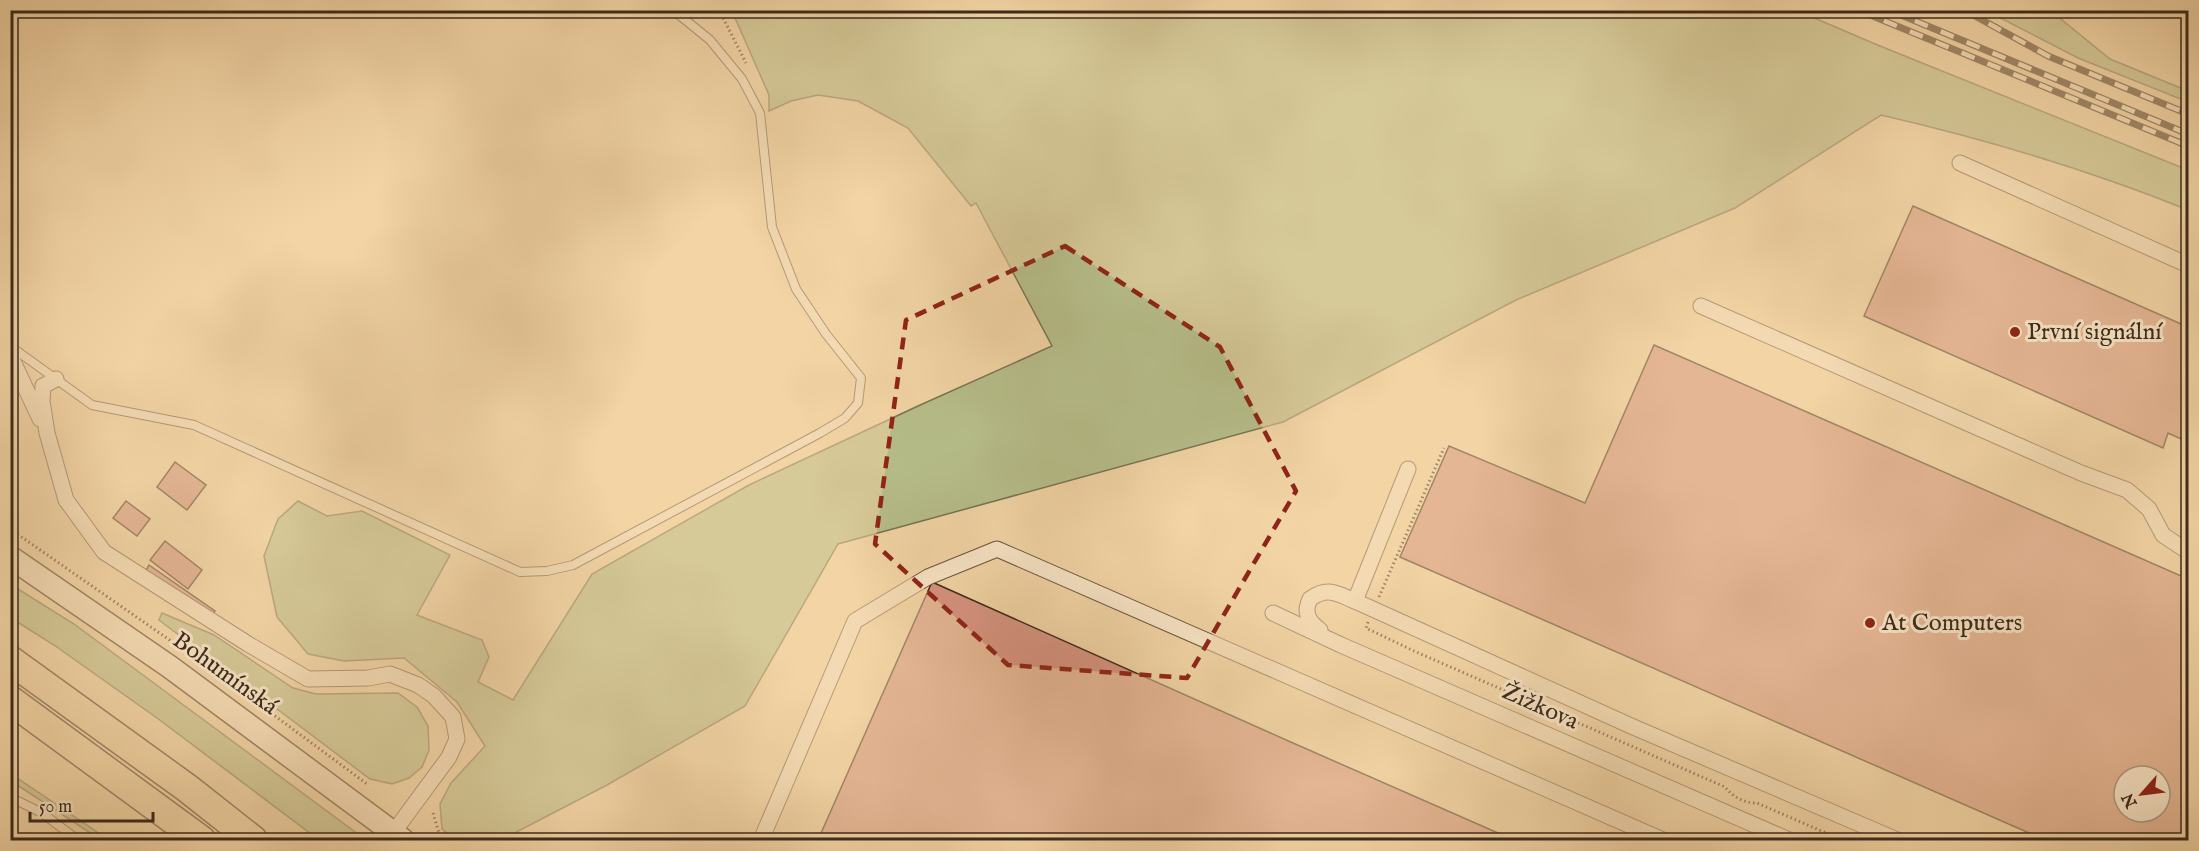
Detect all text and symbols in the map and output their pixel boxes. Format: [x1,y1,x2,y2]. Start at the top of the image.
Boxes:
place label: První signální [2027,317,2163,348]
marker: První signální [2008,325,2022,339]
place label: At Computers [1881,608,2022,639]
marker: At Computers [1863,616,1877,630]
street label: Bohumínská [166,625,284,723]
street label: Žižkova [1497,676,1584,738]
north arrow [2112,764,2172,824]
scale bar [30,785,153,823]
text: N [2118,789,2143,812]
text: 50 m [39,796,72,819]

